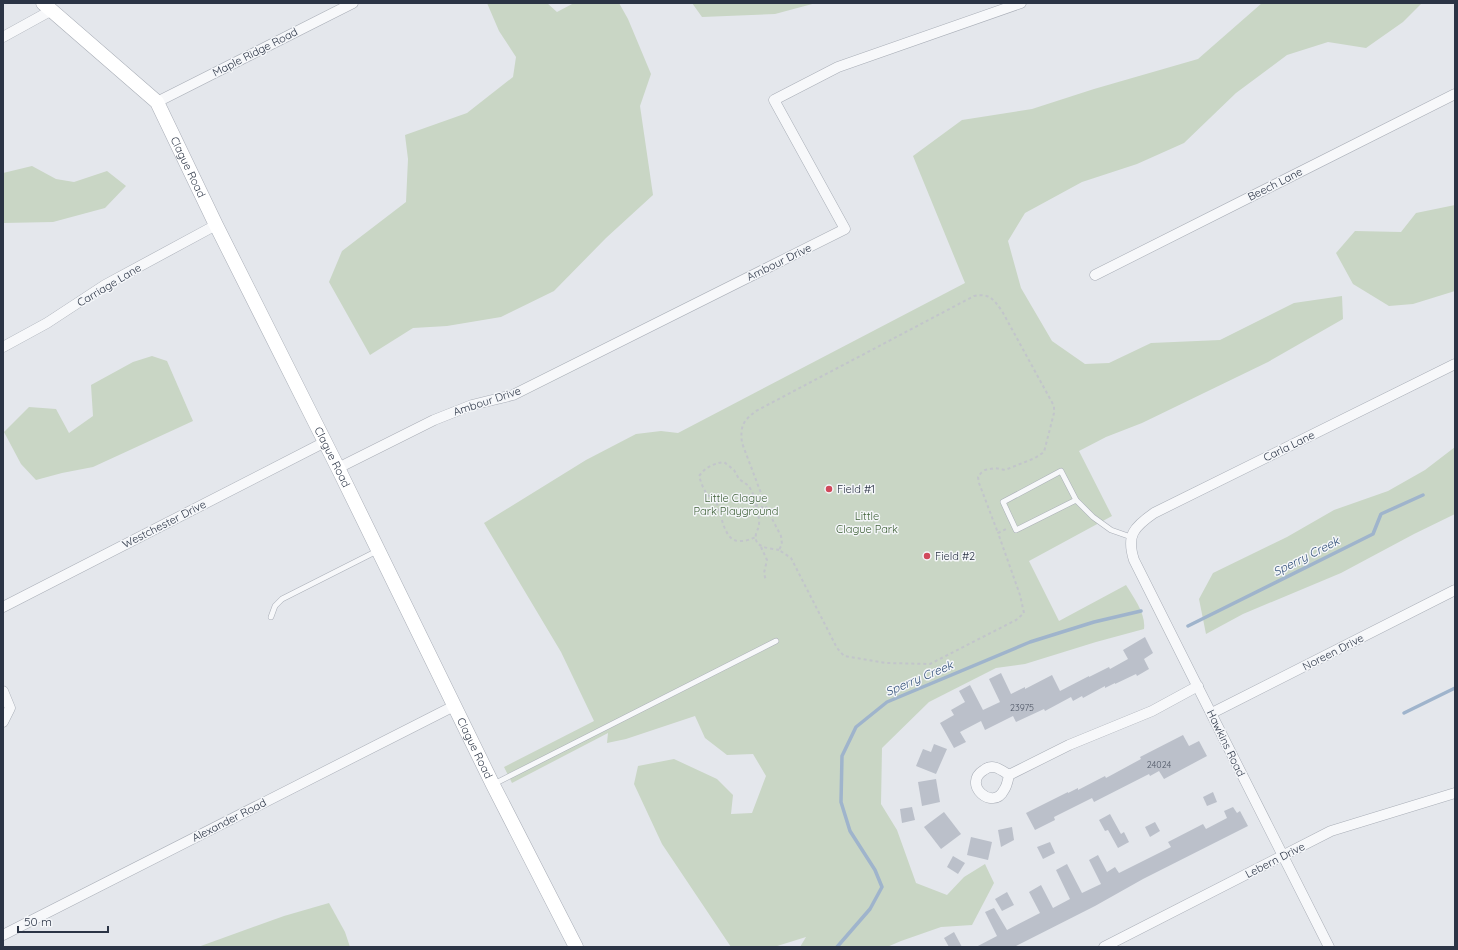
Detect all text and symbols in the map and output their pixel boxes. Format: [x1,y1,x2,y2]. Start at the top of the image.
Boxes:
street label: Maple Ridge Road [210,25,300,79]
street label: Clague Road [168,134,209,200]
street label: Beech Lane [1245,164,1305,204]
street label: Ambour Drive [744,240,814,284]
street label: Carriage Lane [74,260,144,310]
street label: Ambour Drive [451,383,523,419]
street label: Clague Road [311,424,353,490]
street label: Carla Lane [1261,428,1317,464]
place label: Field #1 [837,482,875,496]
marker: Field #1 [824,484,834,494]
park label: Little Clague Park Playground [694,491,778,518]
street label: Westchester Drive [120,497,208,551]
park label: Little Clague Park [836,509,898,536]
water label: Sperry Creek [1270,532,1343,579]
place label: Field #2 [935,549,975,563]
marker: Field #2 [922,551,932,561]
street label: Noreen Drive [1300,631,1366,673]
water label: Sperry Creek [883,656,957,699]
house number: 23975 [1010,702,1034,713]
street label: Hawkins Road [1204,707,1248,779]
street label: Clague Road [454,715,496,781]
house number: 24024 [1147,759,1172,770]
street label: Alexander Road [190,795,268,845]
street label: Lebern Drive [1243,839,1307,881]
scale bar [18,908,108,934]
text: 50 m [24,914,52,929]

